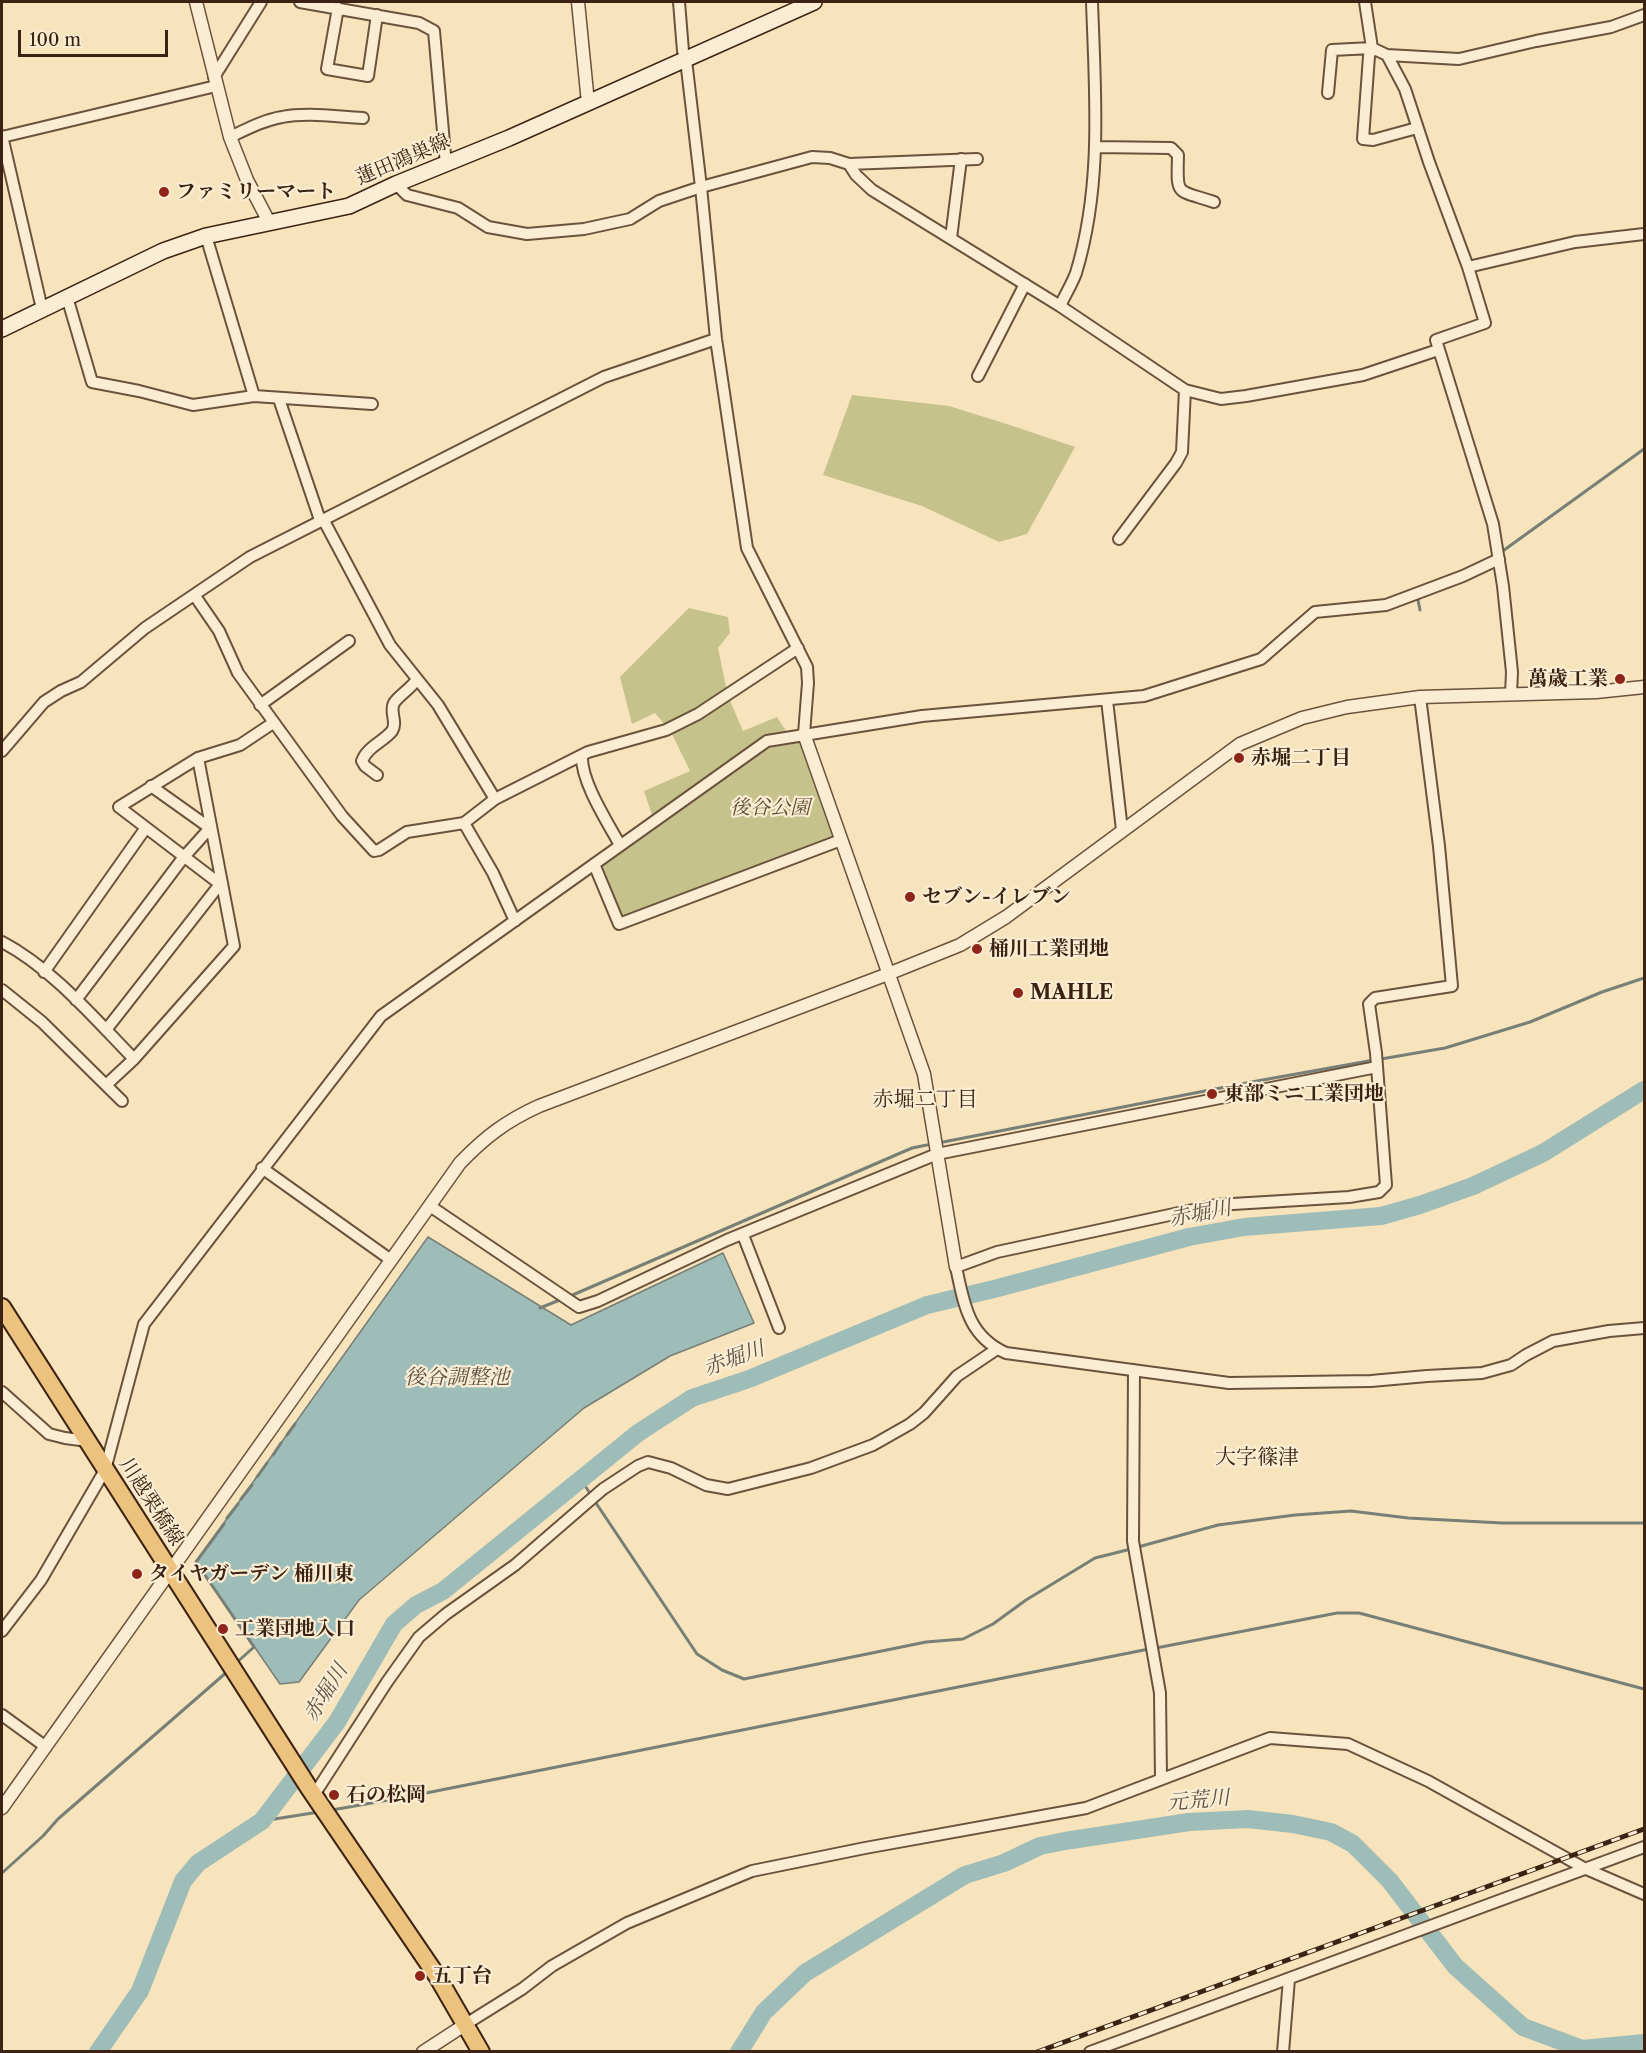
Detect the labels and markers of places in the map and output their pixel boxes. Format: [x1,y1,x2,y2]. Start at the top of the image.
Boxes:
place label: ファミリーマート [176,180,336,204]
marker: ファミリーマート [157,185,171,199]
place label: 萬歳工業 [1528,667,1608,691]
marker: 萬歳工業 [1613,672,1627,686]
place label: 赤堀二丁目 [1251,746,1351,770]
marker: 赤堀二丁目 [1232,751,1246,765]
place label: セブン-イレブン [922,885,1071,909]
marker: セブン-イレブン [903,890,917,904]
place label: 桶川工業団地 [989,937,1109,961]
marker: 桶川工業団地 [970,942,984,956]
place label: MAHLE [1030,981,1113,1005]
marker: MAHLE [1011,986,1025,1000]
place label: 東部ミニ工業団地 [1224,1082,1384,1106]
marker: 東部ミニ工業団地 [1205,1087,1219,1101]
place label: タイヤガーデン 桶川東 [149,1562,354,1586]
marker: タイヤガーデン 桶川東 [130,1567,144,1581]
place label: 工業団地入口 [235,1617,355,1641]
marker: 工業団地入口 [216,1622,230,1636]
place label: 石の松岡 [346,1783,426,1807]
marker: 石の松岡 [327,1788,341,1802]
place label: 五丁台 [432,1964,492,1988]
marker: 五丁台 [413,1969,427,1983]

